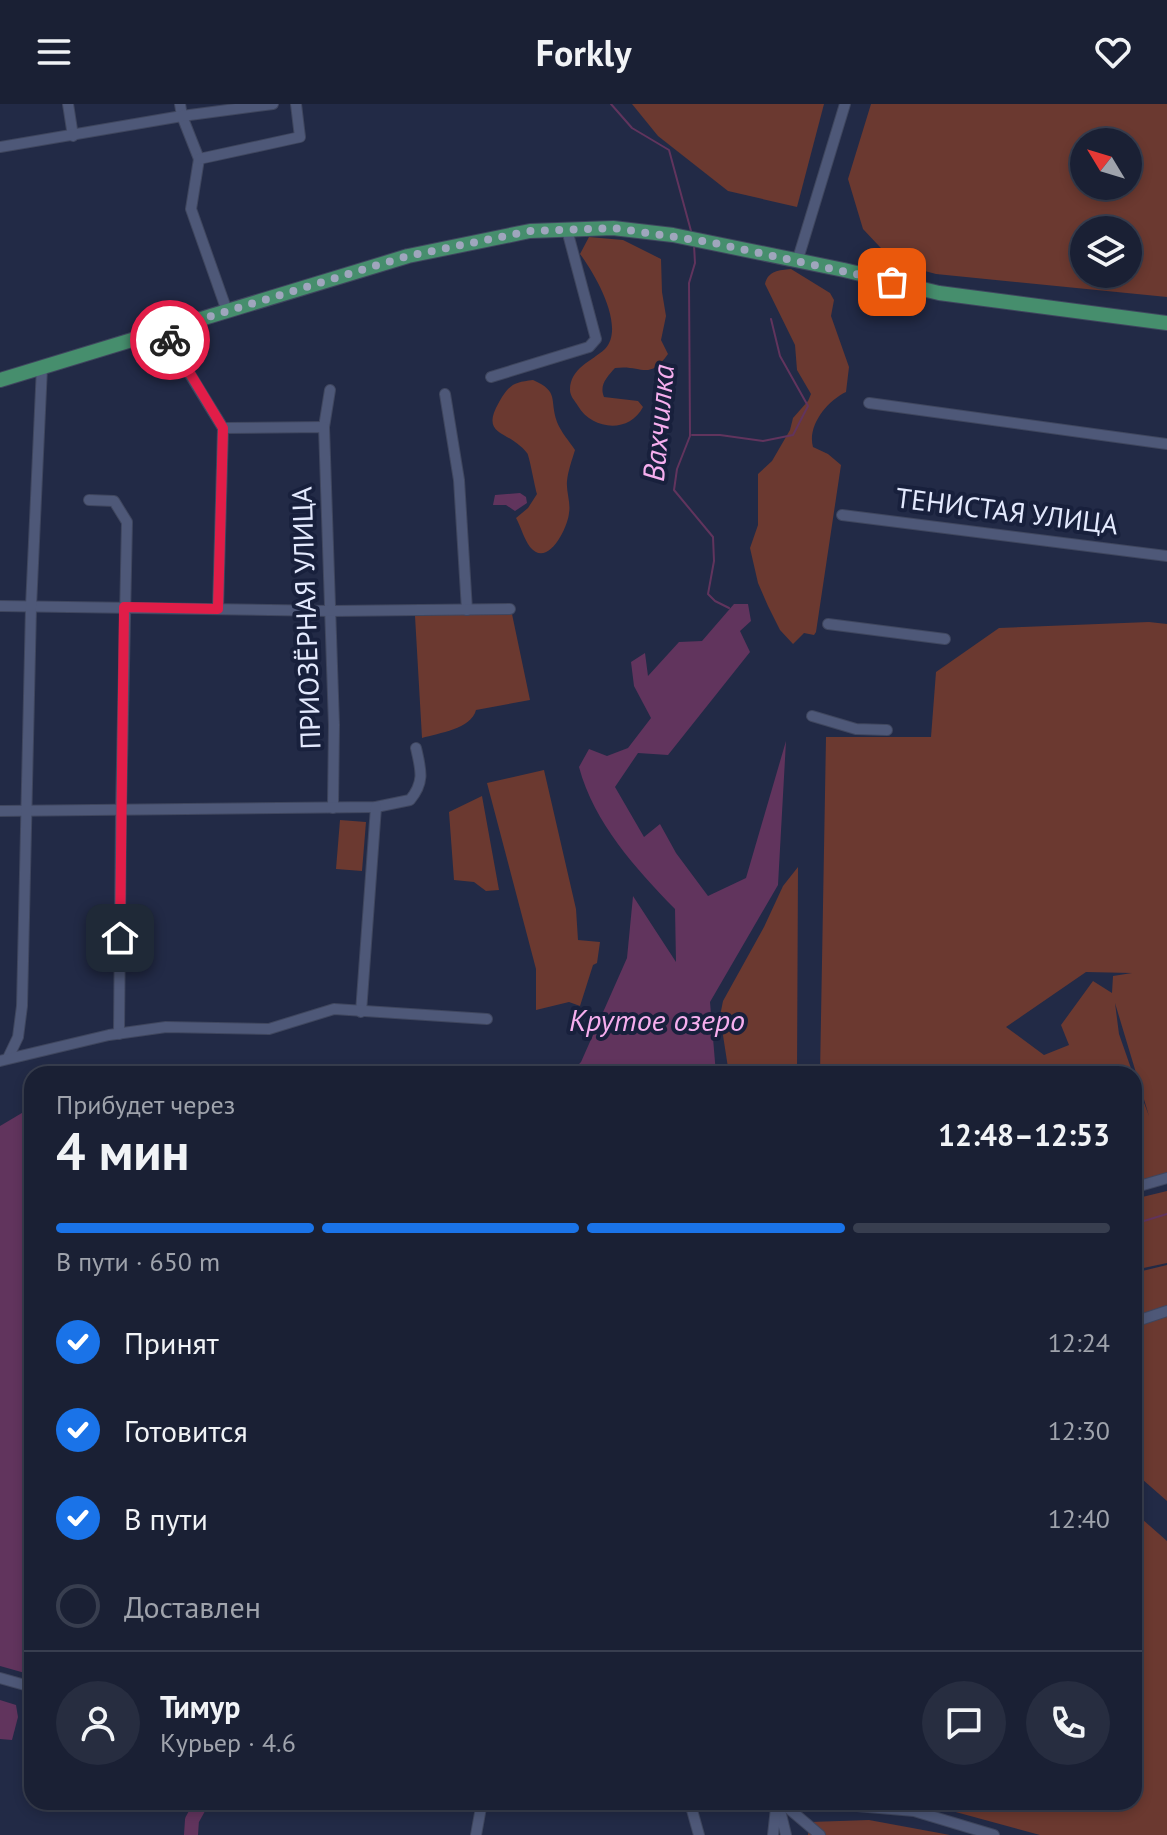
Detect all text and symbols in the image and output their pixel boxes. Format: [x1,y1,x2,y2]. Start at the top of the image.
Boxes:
text: Forkly [536,29,631,76]
icon: menu [32,30,76,74]
icon: heart [1091,30,1135,74]
north arrow [1070,128,1142,200]
map controls [1070,128,1142,288]
button: layers [1070,216,1142,288]
pin [858,248,926,316]
icon: bag [870,260,914,304]
courier [130,300,210,380]
icon: bike [148,318,192,362]
water label: Вахчилка [633,362,682,483]
street label: ТЕНИСТАЯ УЛИЦА [894,479,1121,543]
street label: ПРИОЗЁРНАЯ УЛИЦА [282,485,329,750]
pin [86,904,154,972]
icon: home [98,916,142,960]
water label: Крутое озеро [569,1000,745,1039]
text: Прибудет через [56,1088,235,1121]
text: 12:48–12:53 [938,1115,1110,1154]
text: 4 мин [56,1117,190,1184]
text: В пути · 650 m [56,1245,220,1278]
icon: check [56,1320,100,1364]
text: Принят [124,1323,219,1362]
text: 12:24 [1048,1326,1110,1359]
icon: check [56,1408,100,1452]
text: Готовится [124,1411,248,1450]
text: 12:30 [1048,1414,1110,1447]
icon: check [56,1496,100,1540]
text: В пути [124,1499,208,1538]
text: 12:40 [1048,1502,1110,1535]
text: Доставлен [124,1587,261,1626]
button: person [56,1681,140,1765]
button: chat [922,1681,1006,1765]
button: phone [1026,1681,1110,1765]
text: Тимур [160,1687,240,1726]
text: Курьер · 4.6 [160,1726,296,1759]

